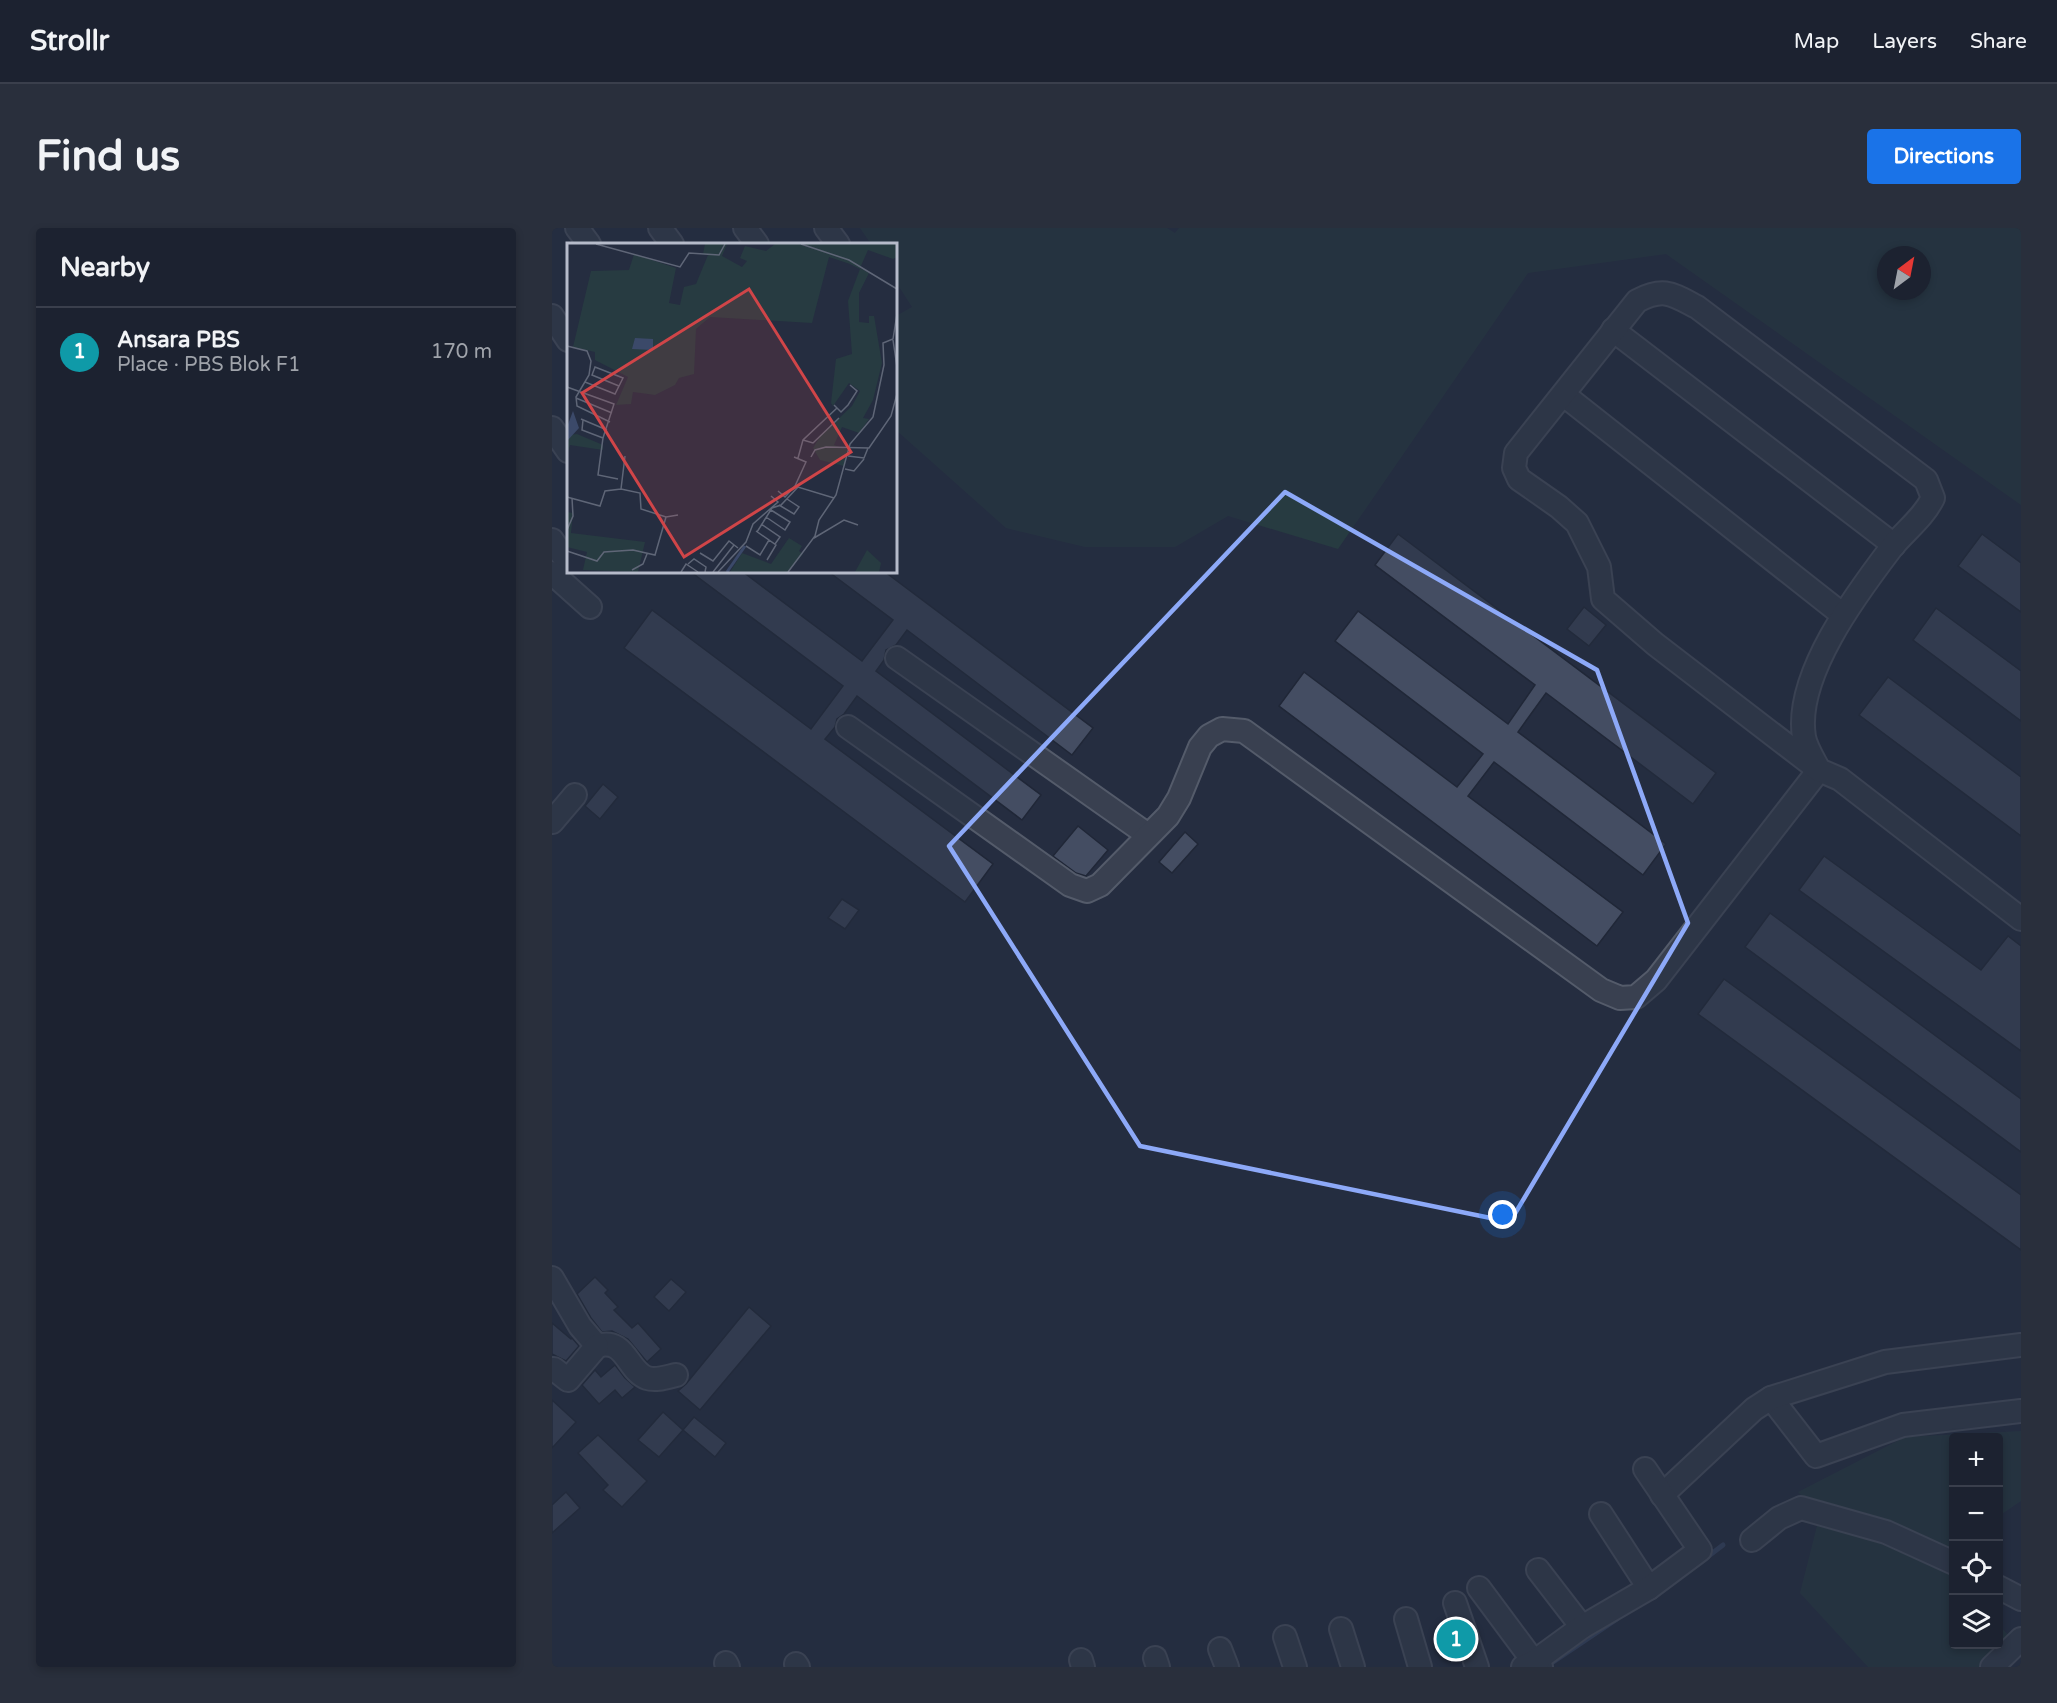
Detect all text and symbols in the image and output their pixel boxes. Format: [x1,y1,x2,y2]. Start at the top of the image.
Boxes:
text: Strollr [30,24,109,58]
text: Map [1794,29,1839,54]
text: Layers [1872,29,1937,54]
text: Share [1970,29,2027,54]
button: Directions [1867,129,2021,184]
text: Find us [36,131,180,182]
inset map [567,243,897,573]
north arrow [1877,246,1931,300]
text: Nearby [60,252,150,283]
text: Ansara PBS [117,327,240,353]
text: 1 [73,340,86,364]
text: 170 m [431,340,492,364]
text: Place · PBS Blok F1 [117,353,301,377]
your location [1488,1200,1517,1229]
map controls [1949,1433,2003,1649]
button: + [1949,1433,2003,1487]
button: − [1949,1487,2003,1541]
button: locate [1949,1541,2003,1595]
button: layers [1949,1595,2003,1649]
pin: 1 [1436,1616,1476,1662]

